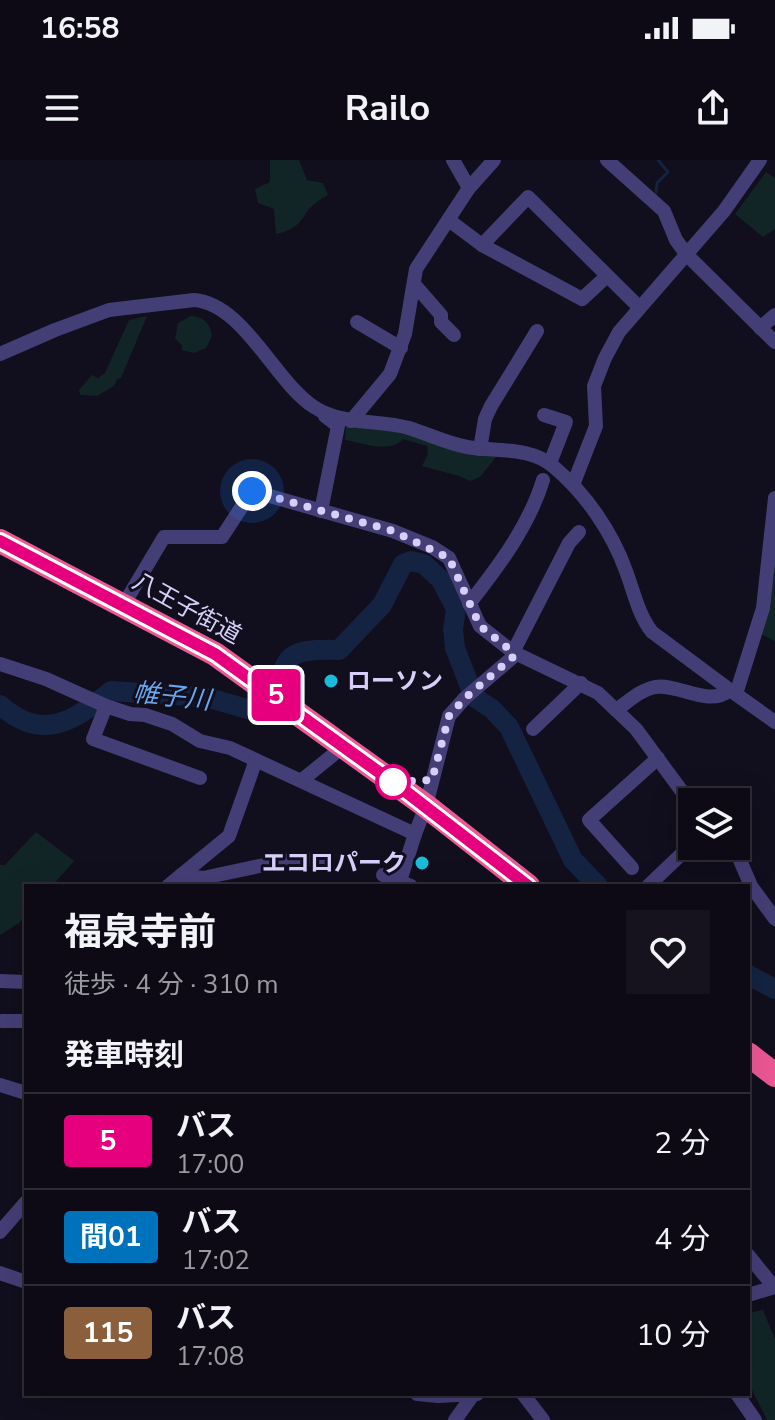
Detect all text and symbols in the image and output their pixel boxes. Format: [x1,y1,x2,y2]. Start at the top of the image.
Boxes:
text: 16:58 [40,8,119,49]
text: Railo [345,84,430,133]
icon: menu [40,86,84,130]
icon: share [691,86,735,130]
your location [232,471,272,511]
street label: 八王子街道 [127,565,247,651]
place label: ローソン [347,665,443,697]
line badge: 5 [250,669,302,721]
marker: ローソン [322,672,340,690]
water label: 帷子川 [131,675,216,718]
text: 5 [268,676,284,714]
unlabelled marker [376,765,410,799]
map controls [678,788,750,860]
button: layers [678,788,750,860]
place label: エコロパーク [262,847,406,879]
marker: エコロパーク [413,854,431,872]
text: 福泉寺前 [64,907,216,958]
button: heart [626,910,710,994]
text: 徒歩 · 4 分 · 310 m [64,967,279,1002]
text: 発車時刻 [64,1035,184,1076]
text: バス [176,1106,236,1147]
text: 5 [100,1122,116,1160]
text: 2 分 [654,1123,710,1164]
text: 17:00 [176,1147,244,1182]
text: バス [182,1202,242,1243]
text: 間01 [80,1218,142,1256]
text: 4 分 [654,1219,710,1260]
text: 17:02 [182,1243,250,1278]
text: バス [176,1298,236,1339]
text: 115 [83,1314,133,1352]
text: 10 分 [636,1315,710,1356]
text: 17:08 [176,1339,244,1374]

